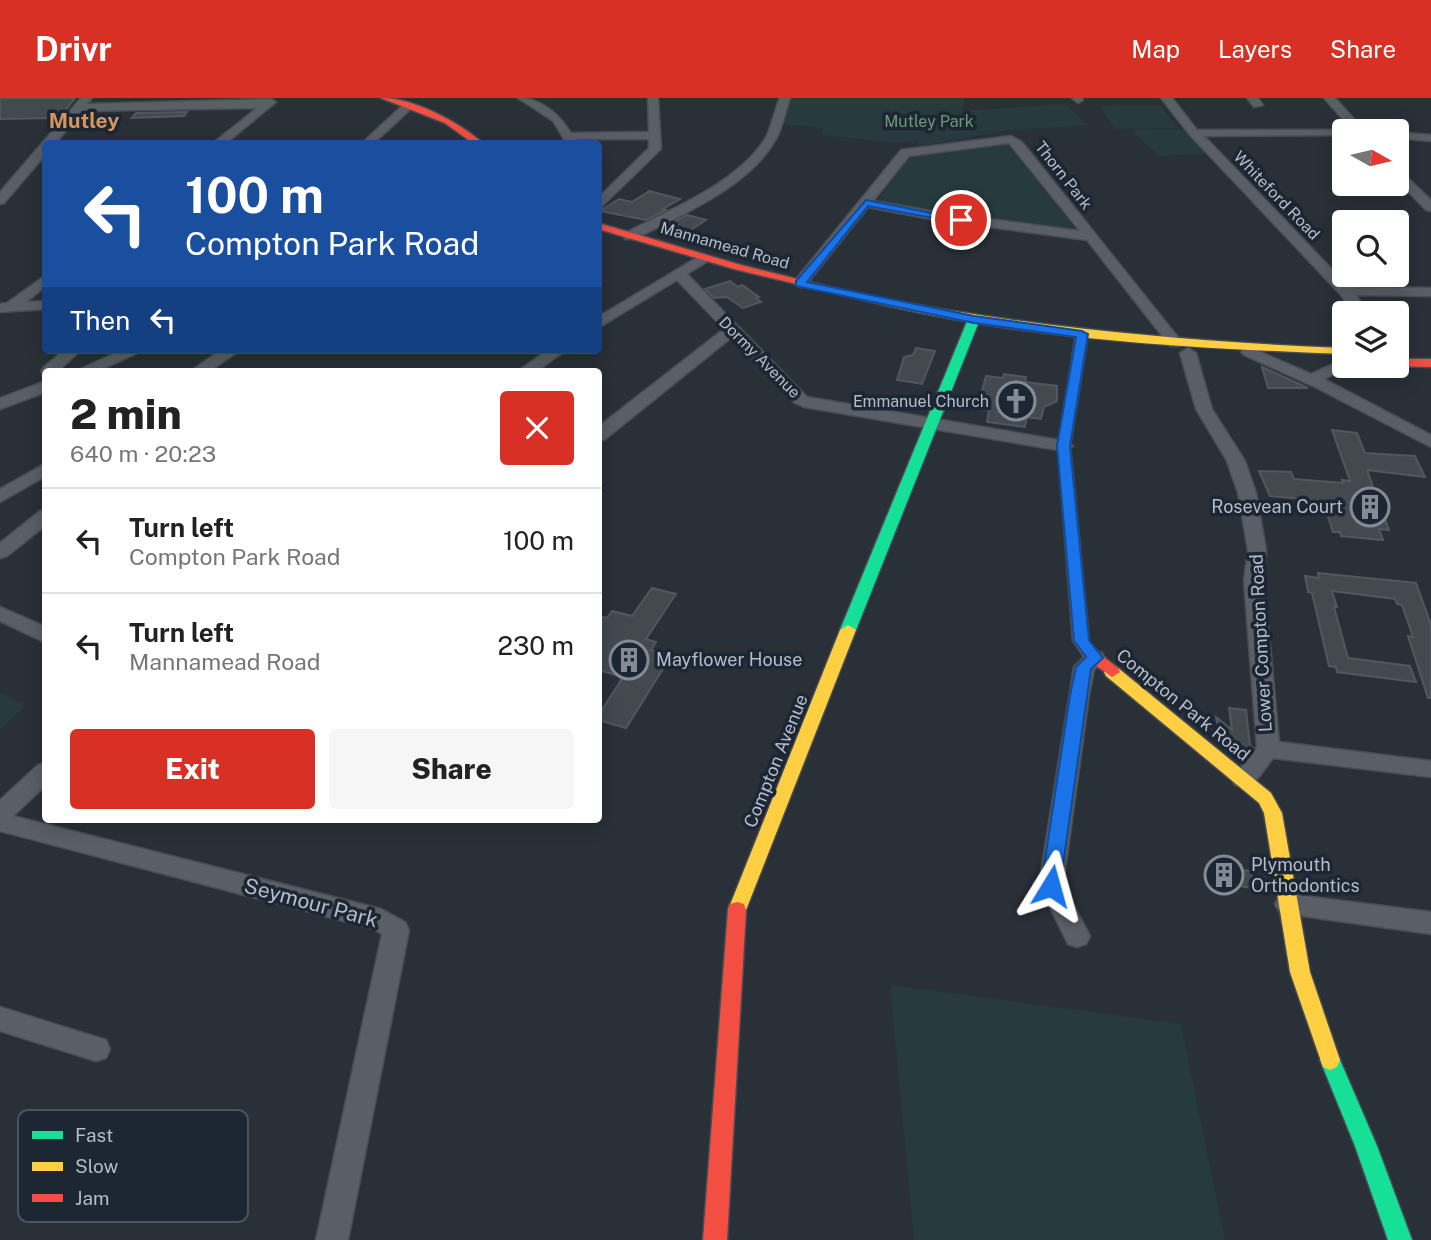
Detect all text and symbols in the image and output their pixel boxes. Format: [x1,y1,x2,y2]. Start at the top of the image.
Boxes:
text: Drivr [35,30,112,68]
text: Map [1131,35,1180,63]
text: Layers [1218,35,1292,63]
text: Share [1330,35,1396,63]
district label: Mutley [49,108,119,133]
park label: Mutley Park [884,112,974,131]
north arrow [1332,119,1409,196]
map controls [1332,119,1409,378]
street label: Thorn Park [1031,137,1096,213]
street label: Whiteford Road [1230,147,1324,244]
text: 100 m [185,166,324,224]
icon: left [70,168,161,259]
pin [931,190,991,250]
icon: arrive [942,201,980,239]
button: search [1332,210,1409,287]
street label: Mannamead Road [658,218,792,273]
text: Compton Park Road [185,225,479,262]
icon: left [144,301,182,339]
button: layers [1332,301,1409,378]
text: Then [70,305,130,336]
street label: Dormy Avenue [715,313,804,402]
church icon: Emmanuel Church [995,380,1037,422]
text: 2 min [70,389,182,438]
button: close [500,391,574,465]
place label: Emmanuel Church [853,392,989,411]
text: 640 m · 20:23 [70,440,216,467]
building icon: Rosevean Court [1349,486,1391,528]
place label: Rosevean Court [1211,496,1343,517]
text: Turn left [129,512,234,543]
icon: left [70,522,108,560]
text: 100 m [503,525,574,556]
text: Compton Park Road [129,543,340,570]
street label: Lower Compton Road [1245,553,1276,733]
text: Turn left [129,617,234,648]
icon: left [70,627,108,665]
text: 230 m [498,630,574,661]
building icon: Mayflower House [608,639,650,681]
street label: Compton Park Road [1112,644,1254,765]
text: Mannamead Road [129,648,321,675]
place label: Mayflower House [656,649,802,670]
street label: Compton Avenue [739,691,812,831]
button: Exit [70,729,315,809]
button: Share [329,729,574,809]
position arrow [1014,849,1088,923]
building icon: Plymouth Orthodontics [1203,854,1245,896]
place label: Plymouth Orthodontics [1251,854,1360,896]
street label: Seymour Park [241,873,381,932]
legend [18,1110,248,1222]
text: Fast [75,1124,113,1146]
text: Slow [75,1155,119,1177]
text: Jam [75,1187,109,1209]

